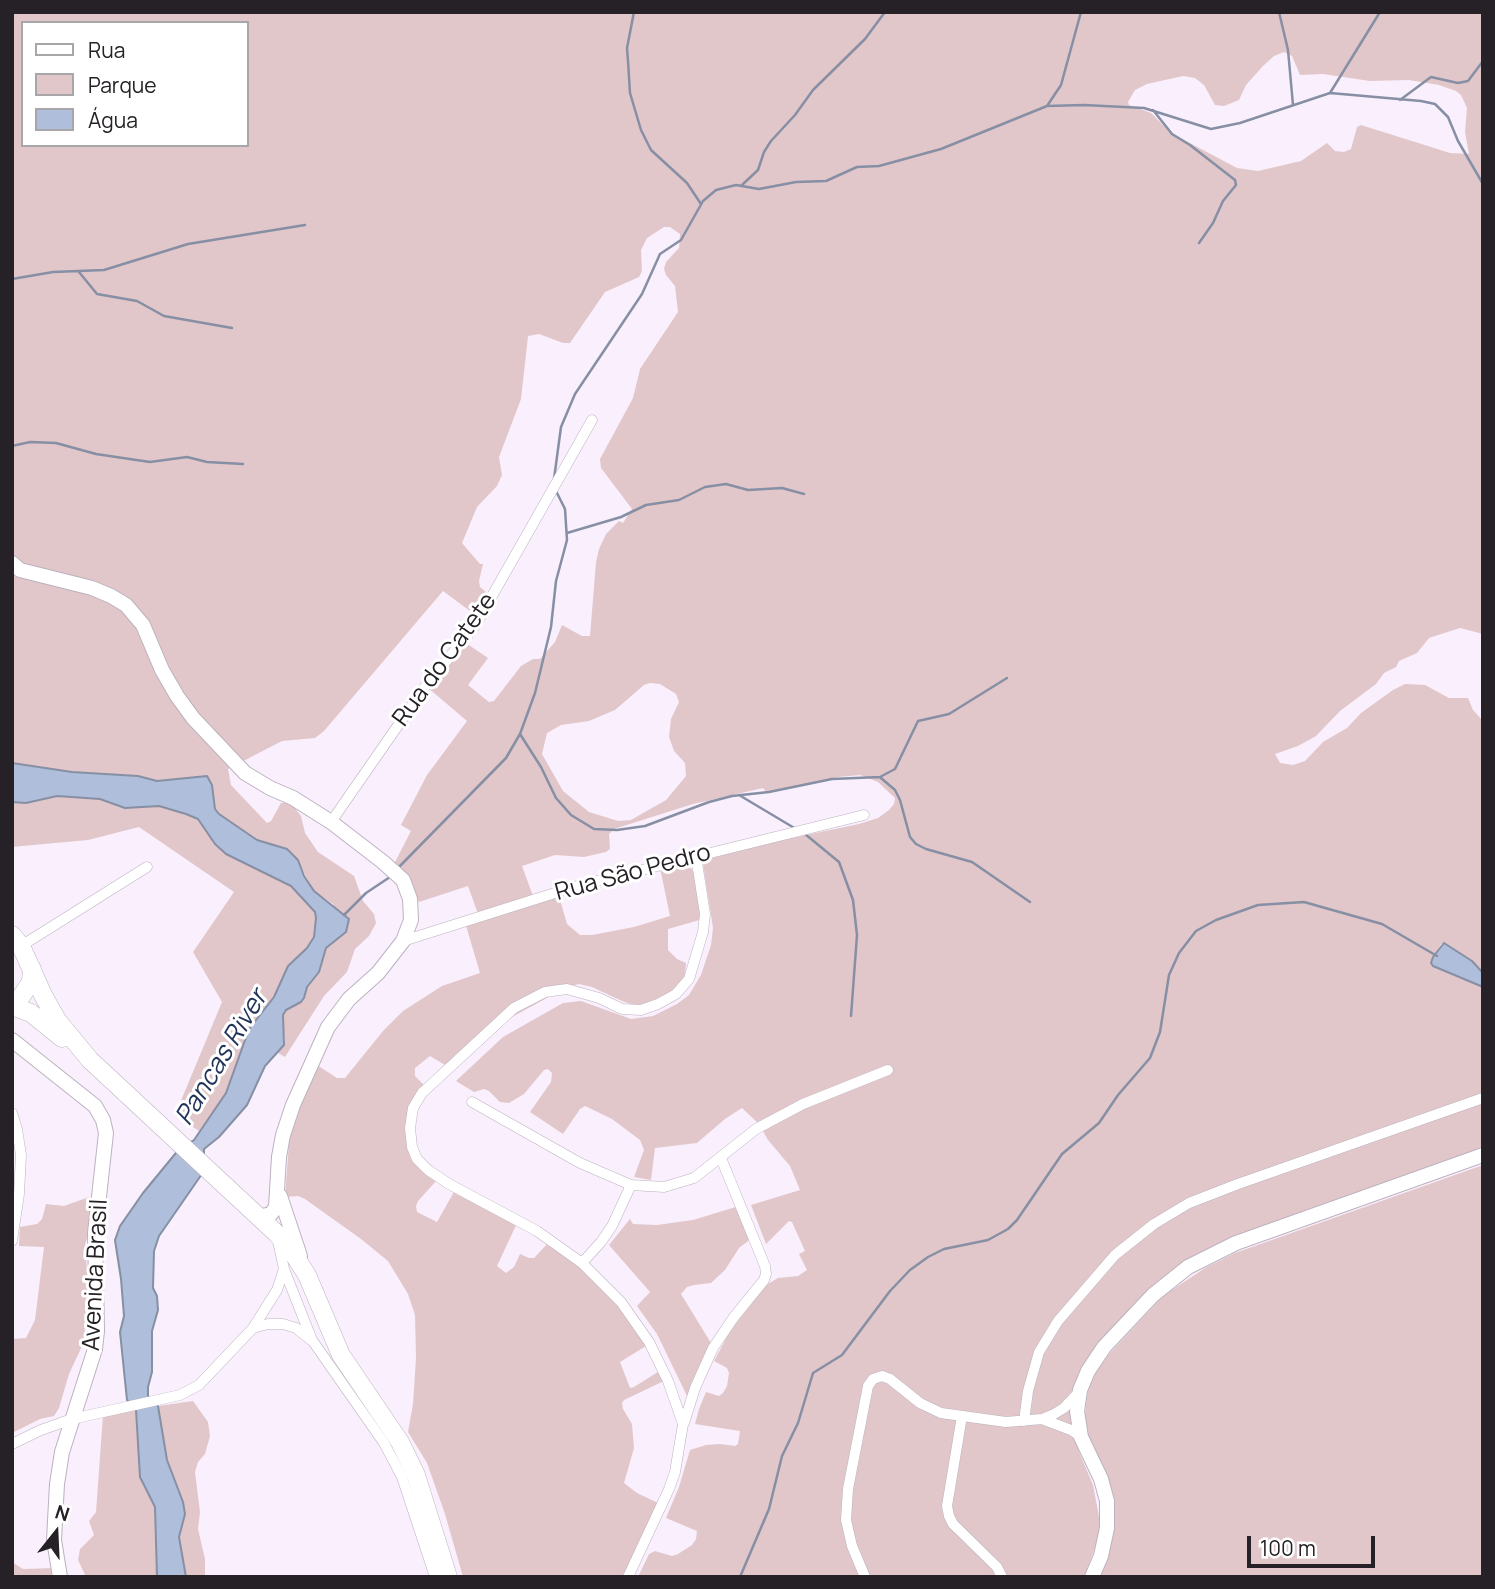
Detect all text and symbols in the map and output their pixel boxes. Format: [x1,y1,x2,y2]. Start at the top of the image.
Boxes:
legend [21,21,248,147]
text: Rua [88,36,125,64]
text: Parque [88,71,157,99]
text: Água [88,106,138,134]
street label: Rua do Catete [387,588,503,732]
street label: Rua São Pedro [552,838,714,908]
water label: Pancas River [169,985,275,1131]
street label: Avenida Brasil [78,1198,114,1352]
north arrow [21,1498,91,1568]
text: N [52,1499,73,1528]
scale bar [1250,1522,1378,1566]
text: 100 m [1260,1534,1316,1562]

